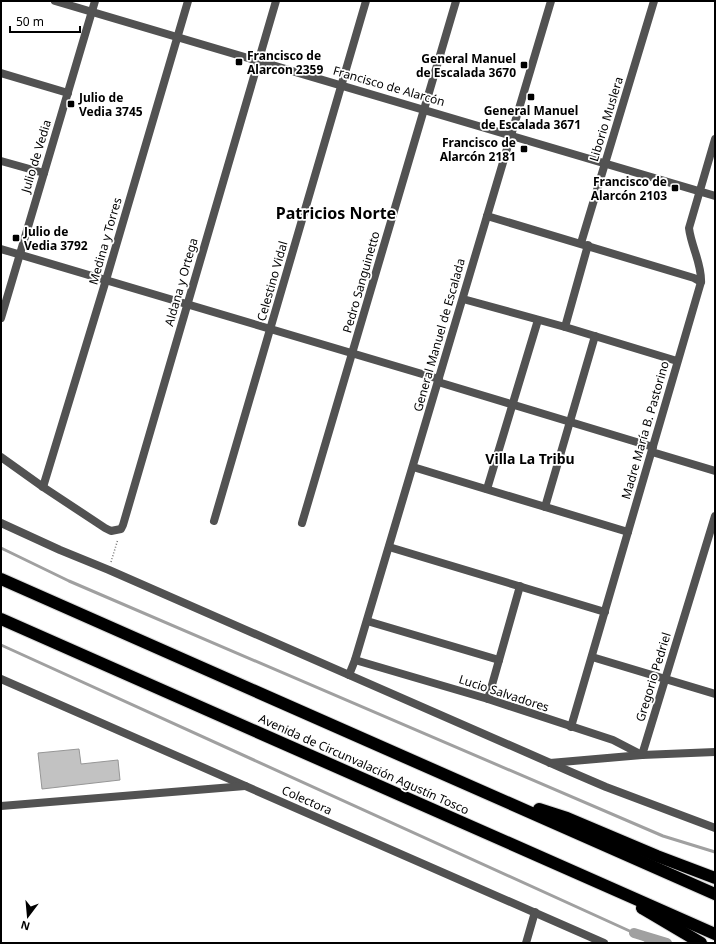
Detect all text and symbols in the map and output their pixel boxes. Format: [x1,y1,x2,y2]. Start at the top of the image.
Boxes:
scale bar [10,8,80,34]
text: 50 m [16,13,44,30]
place label: Francisco de Alarcon 2359 [247,47,323,78]
place label: General Manuel de Escalada 3670 [416,50,516,81]
marker: Francisco de Alarcon 2359 [234,57,244,67]
marker: General Manuel de Escalada 3670 [519,60,529,70]
street label: Francisco de Alarcón [331,62,447,110]
street label: Liborio Muslera [585,75,627,163]
place label: Julio de Vedia 3745 [78,89,143,120]
marker: General Manuel de Escalada 3671 [526,92,536,102]
marker: Julio de Vedia 3745 [66,99,76,109]
place label: General Manuel de Escalada 3671 [481,102,581,133]
street label: Julio de Vedia [17,117,55,196]
place label: Francisco de Alarcón 2181 [440,134,516,165]
marker: Francisco de Alarcón 2181 [519,144,529,154]
place label: Francisco de Alarcón 2103 [591,173,667,204]
marker: Francisco de Alarcón 2103 [670,183,680,193]
street label: Medina y Torres [84,195,126,287]
district label: Patricios Norte [276,202,396,224]
place label: Julio de Vedia 3792 [23,223,88,254]
street label: Pedro Sanguinetto [338,229,384,335]
marker: Julio de Vedia 3792 [11,233,21,243]
street label: Aldana y Ortega [160,236,202,328]
street label: Celestino Vidal [252,239,292,323]
street label: General Manuel de Escalada [409,256,469,414]
street label: Madre María B. Pastorino [617,359,673,501]
district label: Villa La Tribu [485,449,575,468]
street label: Gregorio Pedriel [631,630,675,724]
street label: Lucio Salvadores [457,670,552,716]
street label: Avenida de Circunvalación Agustín Tosco [256,710,472,818]
street label: Colectora [279,781,335,819]
north arrow [8,896,48,936]
text: N [19,918,31,935]

